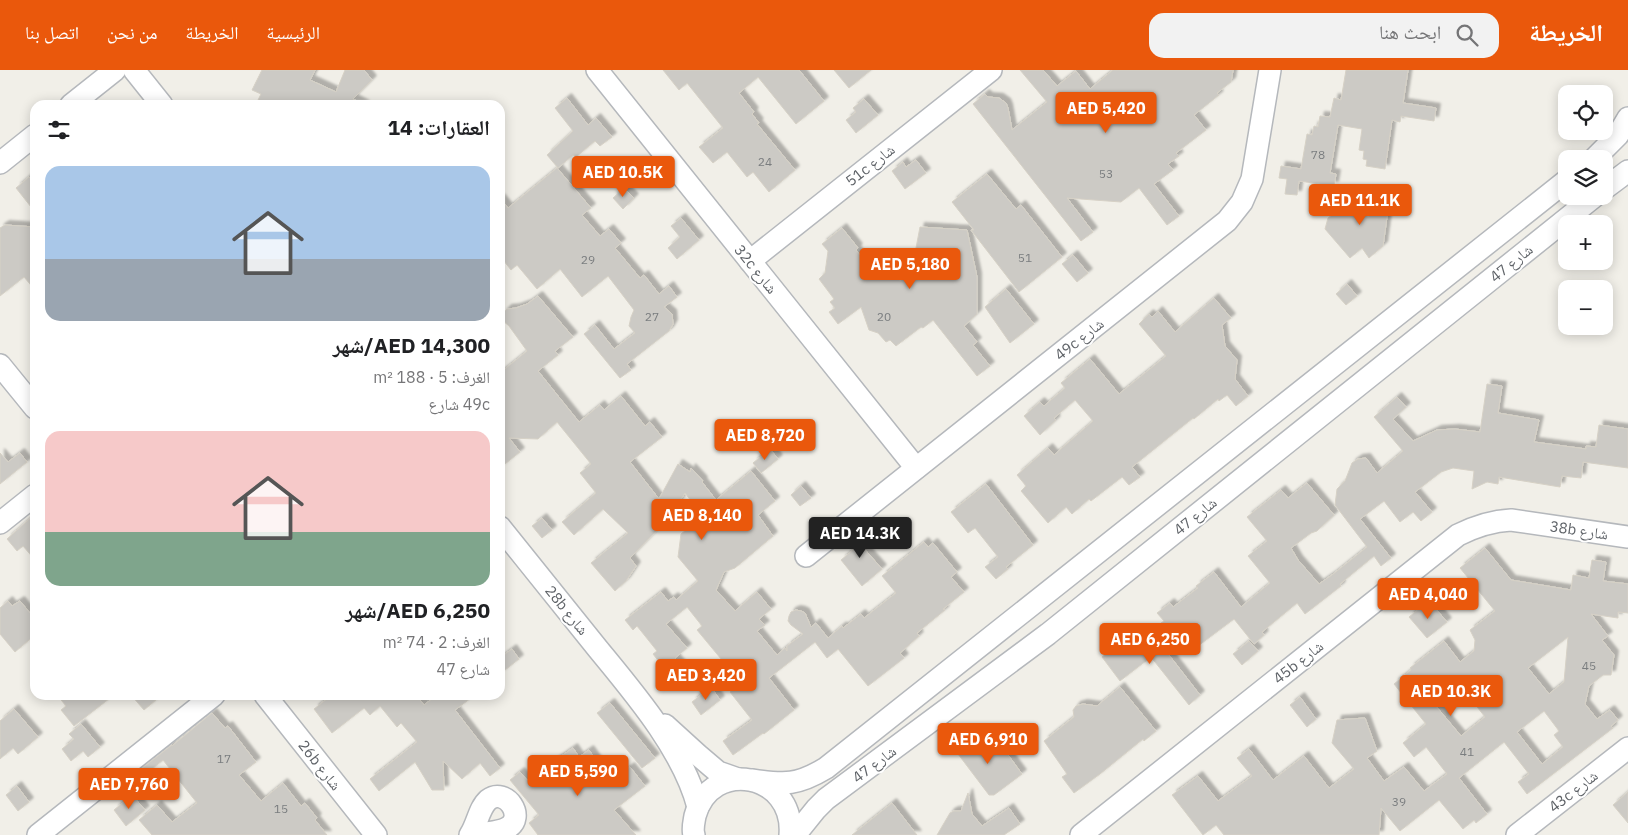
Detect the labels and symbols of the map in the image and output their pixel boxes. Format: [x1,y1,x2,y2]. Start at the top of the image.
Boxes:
pin: AED 5,420 [1049,92,1163,134]
street label: 51c شارع [841,140,899,191]
house number: 78 [1311,147,1325,162]
house number: 24 [758,154,772,169]
pin: AED 10.5K [566,156,680,198]
house number: 53 [1099,166,1113,181]
pin: AED 11.1K [1303,184,1417,226]
street label: شارع 47 [1486,240,1537,287]
street label: 32c شارع [730,241,782,298]
pin: AED 5,180 [853,248,967,290]
house number: 51 [1018,250,1032,265]
house number: 29 [581,252,595,267]
house number: 27 [645,309,659,324]
house number: 20 [877,309,891,324]
street label: 49c شارع [1050,314,1108,365]
pin: AED 8,720 [708,418,822,461]
street label: شارع 47 [1170,493,1221,540]
pin: AED 8,140 [645,498,759,541]
pin: AED 14.3K [803,516,917,559]
street label: 38b شارع [1548,517,1610,545]
pin: AED 4,040 [1371,578,1485,620]
street label: 28b شارع [540,581,593,640]
pin: AED 6,250 [1093,622,1207,665]
street label: 45b شارع [1269,636,1328,688]
pin: AED 3,420 [649,658,763,701]
house number: 45 [1582,658,1596,673]
pin: AED 10.3K [1394,674,1508,717]
pin: AED 6,910 [931,722,1045,765]
street label: 26b شارع [294,736,346,795]
street label: شارع 47 [848,741,900,787]
house number: 41 [1460,744,1474,759]
house number: 17 [217,751,231,766]
pin: AED 5,590 [521,754,635,797]
street label: 43c شارع [1544,766,1602,817]
pin: AED 7,760 [72,768,186,810]
house number: 39 [1392,794,1406,809]
house number: 15 [274,801,288,816]

